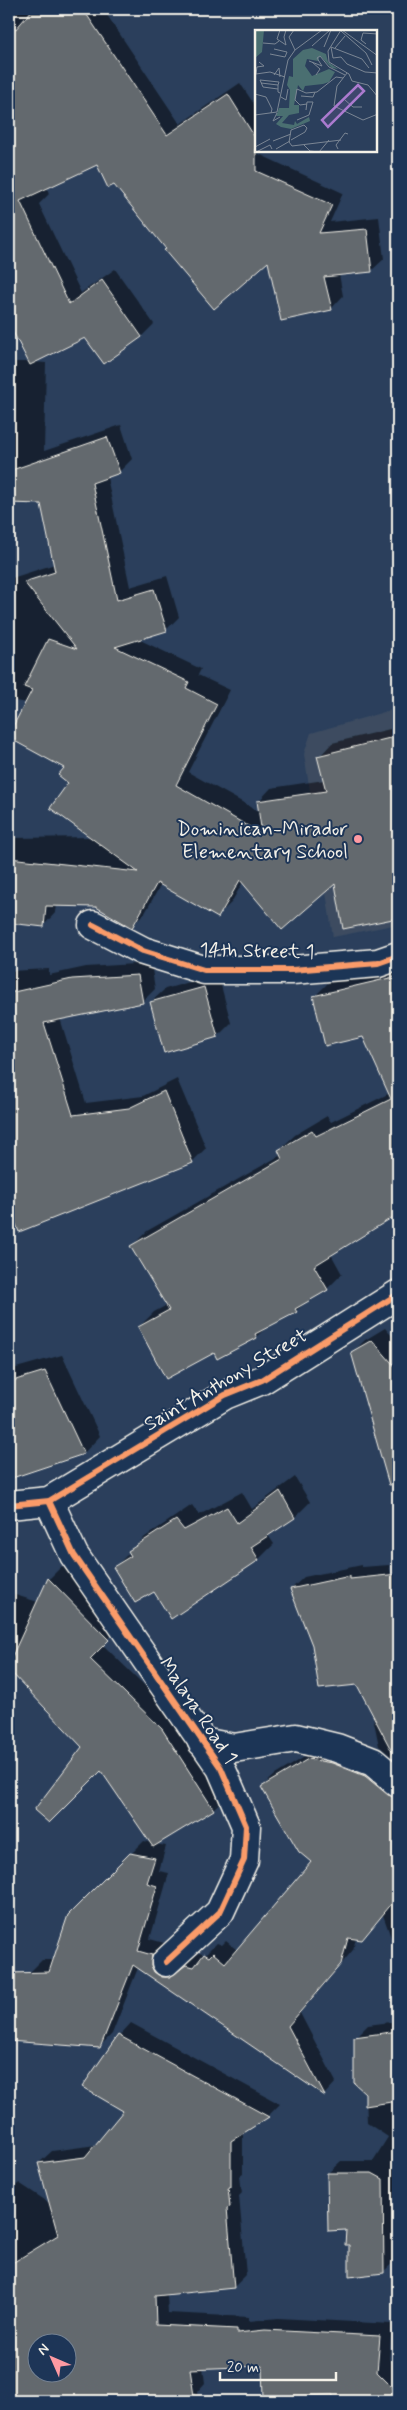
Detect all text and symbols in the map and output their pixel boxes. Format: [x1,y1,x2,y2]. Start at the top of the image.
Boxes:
inset map [255,30,377,152]
place label: Dominican-Mirador Elementary School [177,816,348,866]
marker: Dominican-Mirador Elementary School [352,833,364,845]
street label: 14th Street 1 [199,937,315,966]
street label: Saint Anthony Street [139,1323,312,1438]
street label: Malaya Road 1 [152,1652,243,1770]
north arrow [28,2332,78,2382]
text: N [34,2340,53,2359]
scale bar [220,2350,336,2382]
text: 20 m [227,2358,259,2378]

